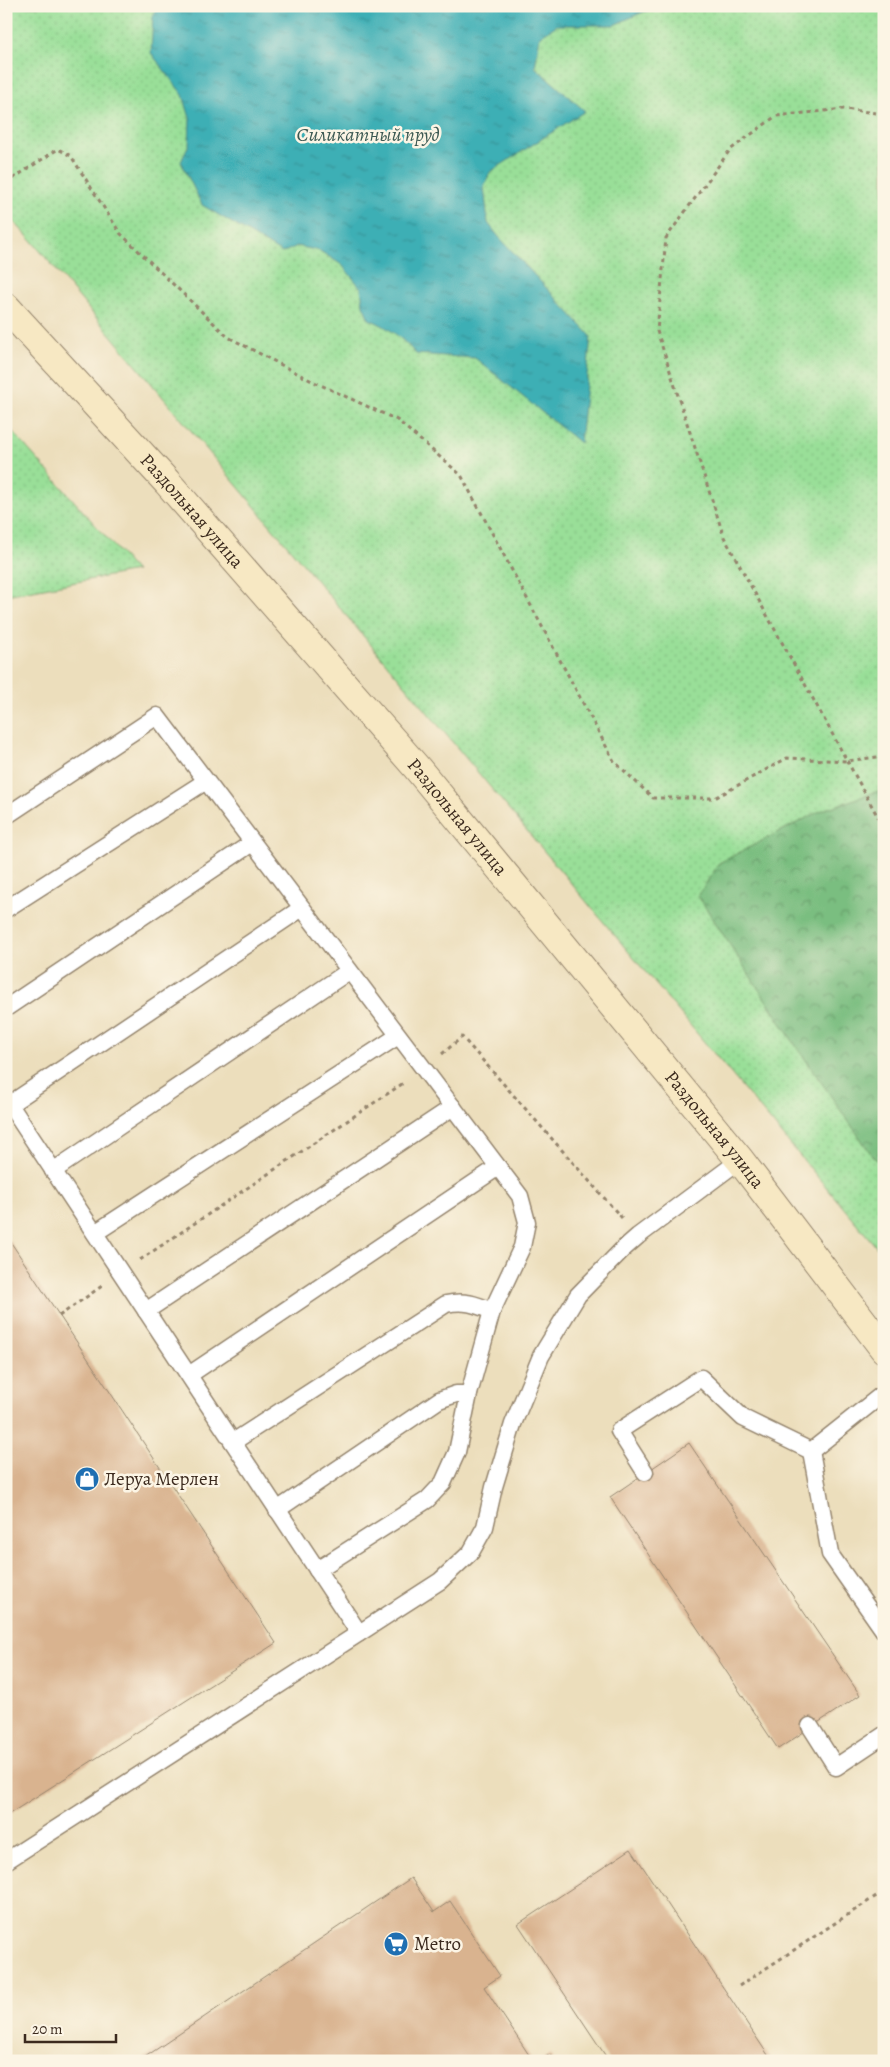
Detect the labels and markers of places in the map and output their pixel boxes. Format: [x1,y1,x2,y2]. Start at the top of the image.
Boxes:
shop icon: Леруа Мерлен [74,1466,100,1492]
place label: Леруа Мерлен [104,1466,219,1492]
supermarket icon: Metro [383,1931,409,1957]
place label: Metro [414,1931,461,1957]

